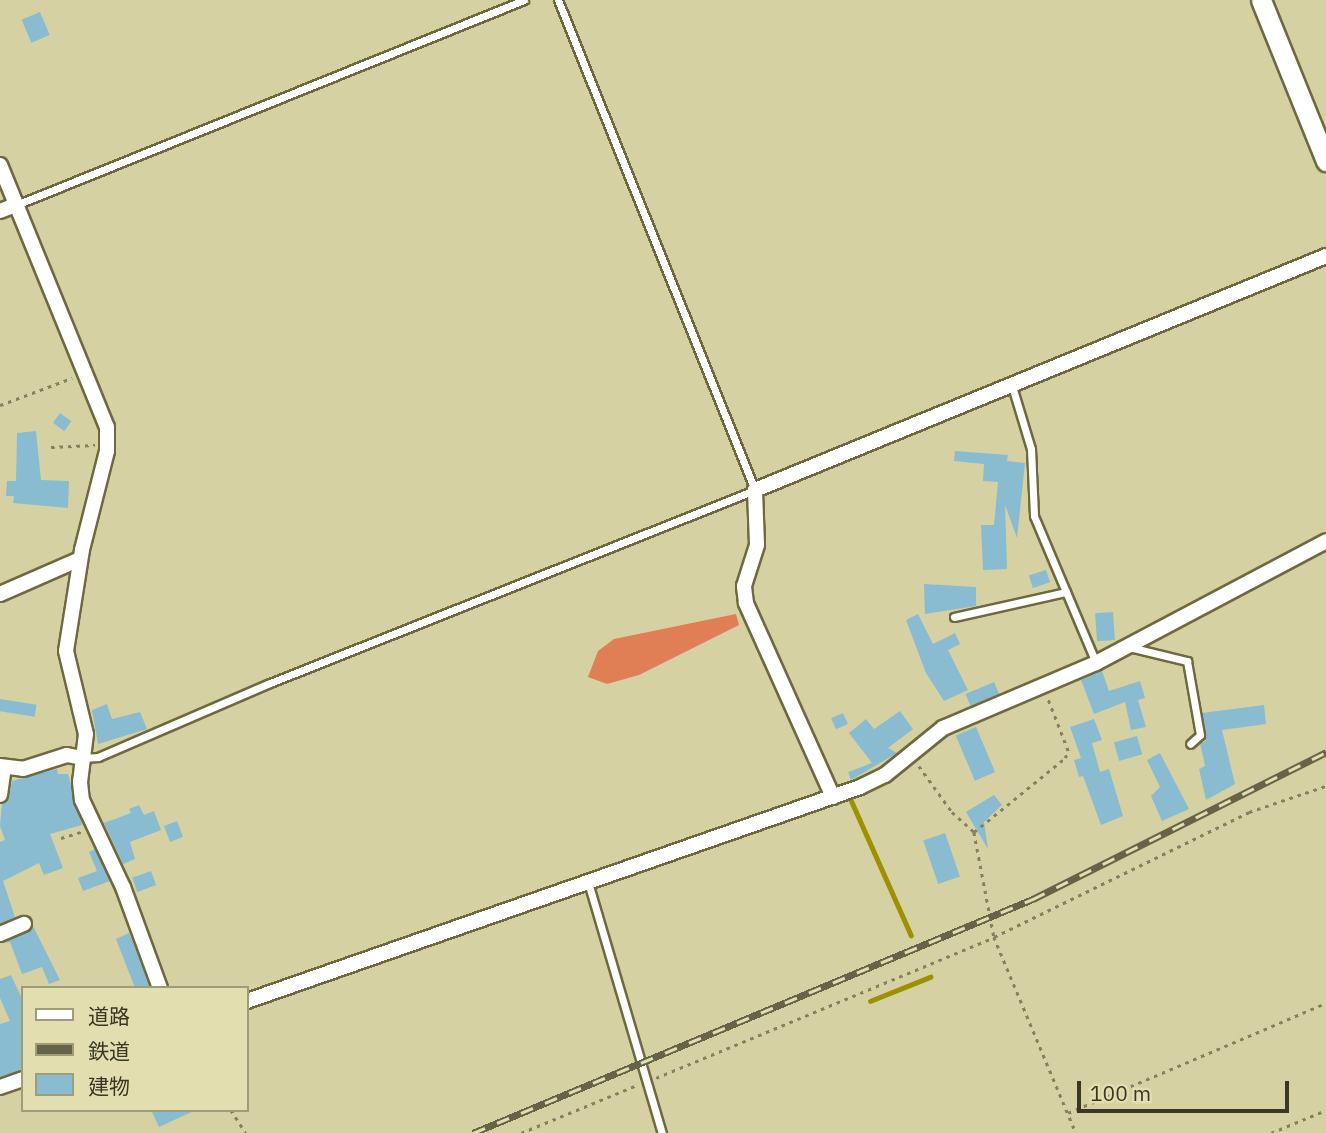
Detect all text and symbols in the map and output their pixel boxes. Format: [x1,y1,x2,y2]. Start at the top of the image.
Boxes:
legend [21,986,248,1112]
text: 道路 [88,1002,130,1030]
text: 鉄道 [88,1037,130,1065]
scale bar [1081,1066,1293,1110]
text: 建物 [88,1072,130,1100]
text: 100 m [1090,1079,1151,1107]

